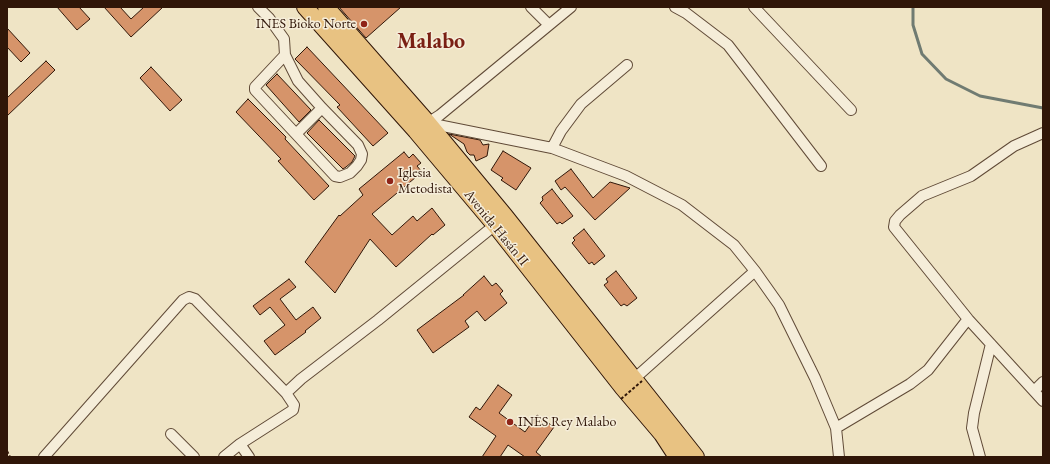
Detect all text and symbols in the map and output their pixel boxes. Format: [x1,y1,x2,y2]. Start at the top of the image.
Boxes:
place label: INES Bioko Norte [256,16,356,32]
marker: INES Bioko Norte [359,19,369,29]
district label: Malabo [397,29,465,55]
place label: Iglesia Metodista [398,165,452,198]
marker: Iglesia Metodista [385,176,395,186]
street label: Avenida Hasán II [460,187,532,269]
place label: INES Rey Malabo [518,414,616,430]
marker: INES Rey Malabo [505,417,515,427]

